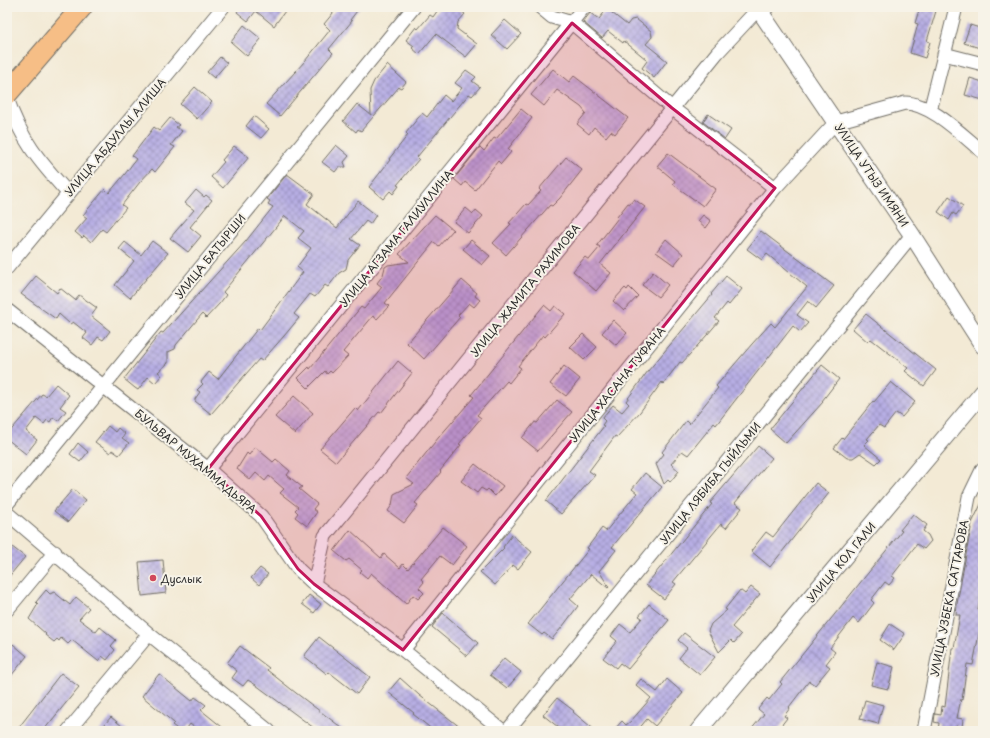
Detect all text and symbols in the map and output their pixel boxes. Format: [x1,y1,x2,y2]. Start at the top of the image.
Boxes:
street label: УЛИЦА АБДУЛЛЫ АЛИША [60,74,170,200]
street label: УЛИЦА УТЫЗ ИМЯНИ [831,120,913,230]
street label: УЛИЦА АГЗАМА ГАЛИУЛЛИНА [335,165,457,310]
street label: УЛИЦА БАТЫРШИ [171,210,249,302]
street label: УЛИЦА ЖАМИТА РАХИМОВА [466,220,584,360]
street label: УЛИЦА ХАСАНА ТУФАНА [565,323,669,445]
street label: БУЛЬВАР МУХАММАДЬЯРА [131,405,261,518]
street label: УЛИЦА ЛЯБИБА ГЫЙЛЬМИ [655,418,765,548]
street label: УЛИЦА КОЛ ГАЛИ [802,518,880,606]
street label: УЛИЦА УЗБЕКА САТТАРОВА [925,518,973,678]
place label: Дуслык [160,570,202,587]
marker: Дуслык [148,573,158,583]

